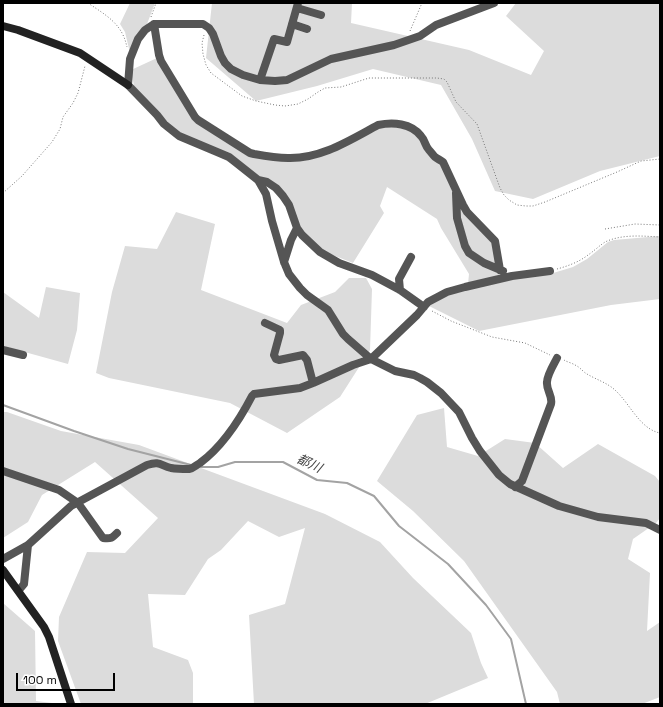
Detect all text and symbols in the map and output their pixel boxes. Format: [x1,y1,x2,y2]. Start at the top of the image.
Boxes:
water label: 都川 [294,451,324,477]
scale bar [18,665,117,691]
text: 100 m [23,672,57,688]

